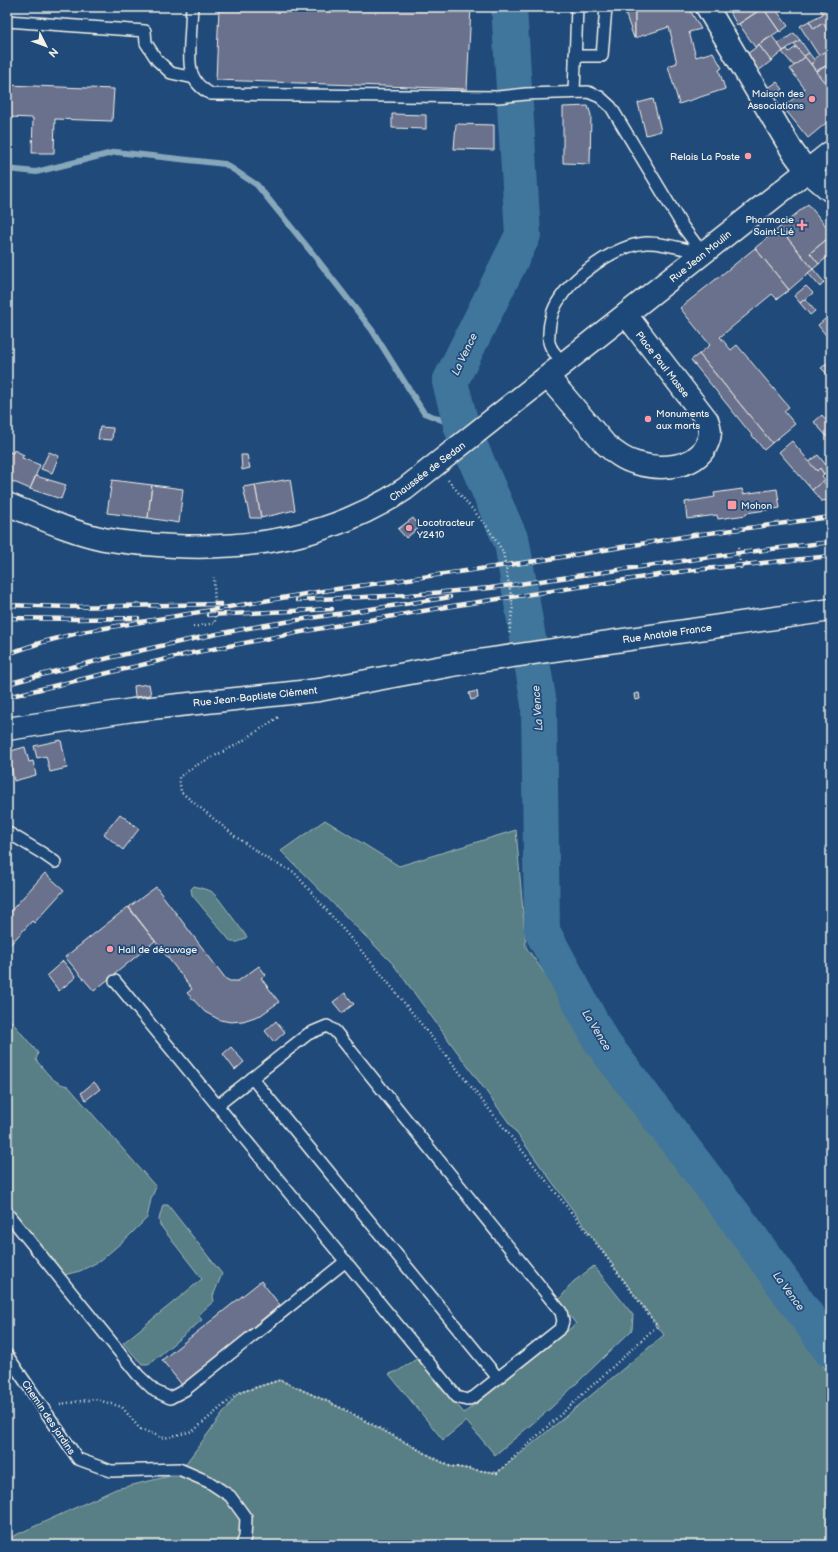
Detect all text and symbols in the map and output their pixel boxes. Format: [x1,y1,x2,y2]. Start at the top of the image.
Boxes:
north arrow [26,26,66,66]
text: N [45,45,61,60]
place label: Maison des Associations [748,88,804,112]
marker: Maison des Associations [807,94,817,104]
place label: Relais La Poste [670,151,740,163]
marker: Relais La Poste [743,151,753,161]
place label: Pharmacie Saint-Lié [745,214,794,238]
marker: Pharmacie Saint-Lié [797,220,807,230]
street label: Rue Jean Moulin [667,228,734,285]
street label: Place Paul Masse [633,329,692,400]
water label: La Vence [449,330,481,378]
place label: Monuments aux morts [656,408,709,432]
marker: Monuments aux morts [643,414,653,424]
street label: Chaussée de Sedan [387,439,468,504]
marker: Mohon [726,499,738,511]
place label: Mohon [741,500,773,512]
place label: Locotracteur Y2410 [416,517,475,541]
marker: Locotracteur Y2410 [404,523,414,533]
street label: Rue Anatole France [622,622,713,646]
water label: La Vence [529,684,546,731]
street label: Rue Jean-Baptiste Clément [192,685,318,709]
marker: Hall de décuvage [105,944,115,954]
place label: Hall de décuvage [118,944,197,956]
water label: La Vence [579,1007,614,1054]
water label: La Vence [770,1269,808,1314]
street label: Chemin des jardins [19,1378,77,1457]

